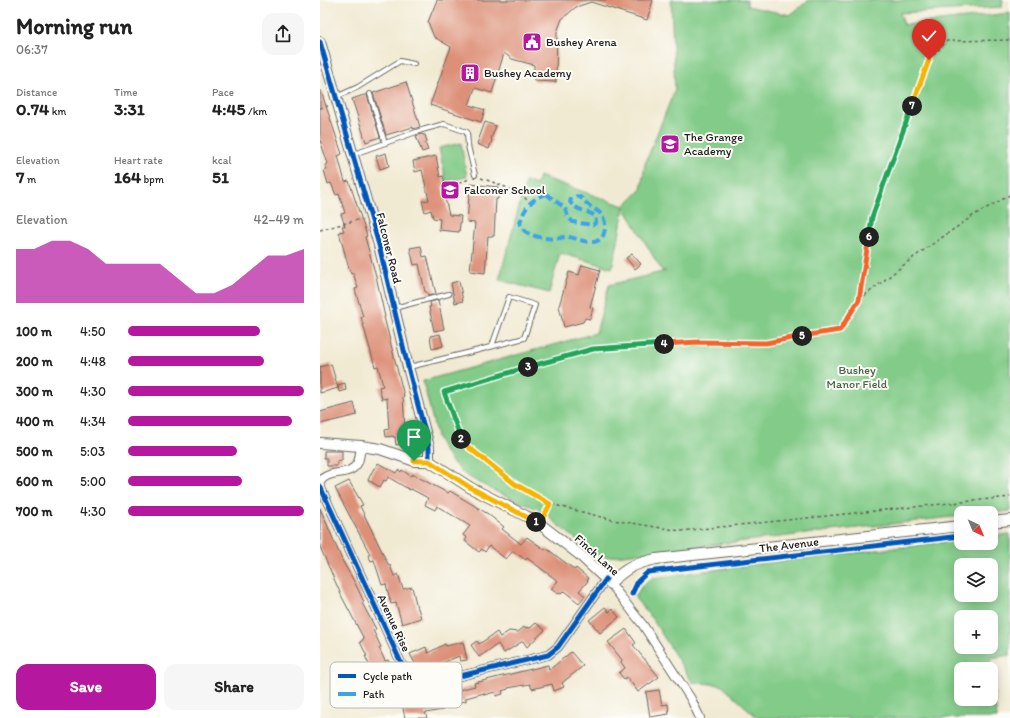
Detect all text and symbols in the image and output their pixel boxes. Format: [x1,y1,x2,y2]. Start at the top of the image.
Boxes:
text: Morning run [16,13,132,40]
button: share [262,13,304,55]
pin [912,19,946,60]
icon: check [918,25,940,47]
public building icon: Bushey Arena [521,31,543,53]
place label: Bushey Arena [546,35,618,49]
text: 06:37 [16,42,48,57]
building icon: Bushey Academy [459,62,481,84]
place label: Bushey Academy [484,66,572,80]
text: Distance [16,86,57,99]
text: Time [114,86,137,99]
text: Pace [212,86,234,99]
pin: 7 [902,96,922,116]
text: 0.74 [16,99,49,119]
text: 3:31 [114,99,145,119]
text: 4:45 [212,99,246,119]
text: 7 [909,99,915,112]
text: km [49,105,66,118]
text: /km [246,105,267,118]
place label: The Grange Academy [684,130,743,158]
school or university icon: The Grange Academy [659,133,681,155]
text: Elevation [16,154,60,167]
text: Heart rate [114,154,163,167]
text: kcal [212,154,232,167]
text: 7 [16,167,24,187]
text: 164 [114,167,141,187]
text: 51 [212,167,229,187]
text: m [24,173,36,186]
text: bpm [141,173,164,186]
school or university icon: Falconer School [439,179,461,201]
place label: Falconer School [464,183,546,197]
street label: Falconer Road [373,211,405,285]
text: Elevation [16,212,68,227]
text: 42–49 m [254,212,304,227]
pin: 6 [859,227,879,247]
text: 6 [866,230,872,243]
text: 100 m [16,324,52,339]
text: 4:50 [80,324,106,339]
pin: 5 [792,326,812,346]
text: 5 [799,329,805,342]
pin: 4 [654,334,674,354]
text: 4 [661,337,667,350]
text: 200 m [16,354,53,369]
text: 4:48 [80,354,106,369]
pin: 3 [518,357,538,377]
text: 3 [525,360,531,373]
park label: Bushey Manor Field [827,363,888,391]
text: 300 m [16,384,53,399]
text: 4:30 [80,384,106,399]
text: 400 m [16,414,54,429]
text: 4:34 [80,414,106,429]
pin [397,420,431,461]
icon: arrive [403,426,425,448]
pin: 2 [451,429,471,449]
text: 2 [458,432,464,445]
text: 500 m [16,444,53,459]
text: 5:03 [80,444,105,459]
text: 600 m [16,474,53,489]
text: 5:00 [80,474,106,489]
text: 700 m [16,504,52,519]
text: 4:30 [80,504,106,519]
north arrow [954,506,998,550]
map controls [954,506,998,706]
pin: 1 [526,512,546,532]
text: 1 [533,515,539,528]
street label: Finch Lane [572,531,622,579]
street label: The Avenue [758,534,820,556]
button: layers [954,558,998,602]
street label: Avenue Rise [375,592,413,654]
button: + [954,610,998,654]
legend [330,662,462,708]
button: − [954,662,998,706]
button: Save [16,664,156,710]
button: Share [164,664,304,710]
text: Cycle path [363,670,412,683]
text: Path [363,688,385,701]

